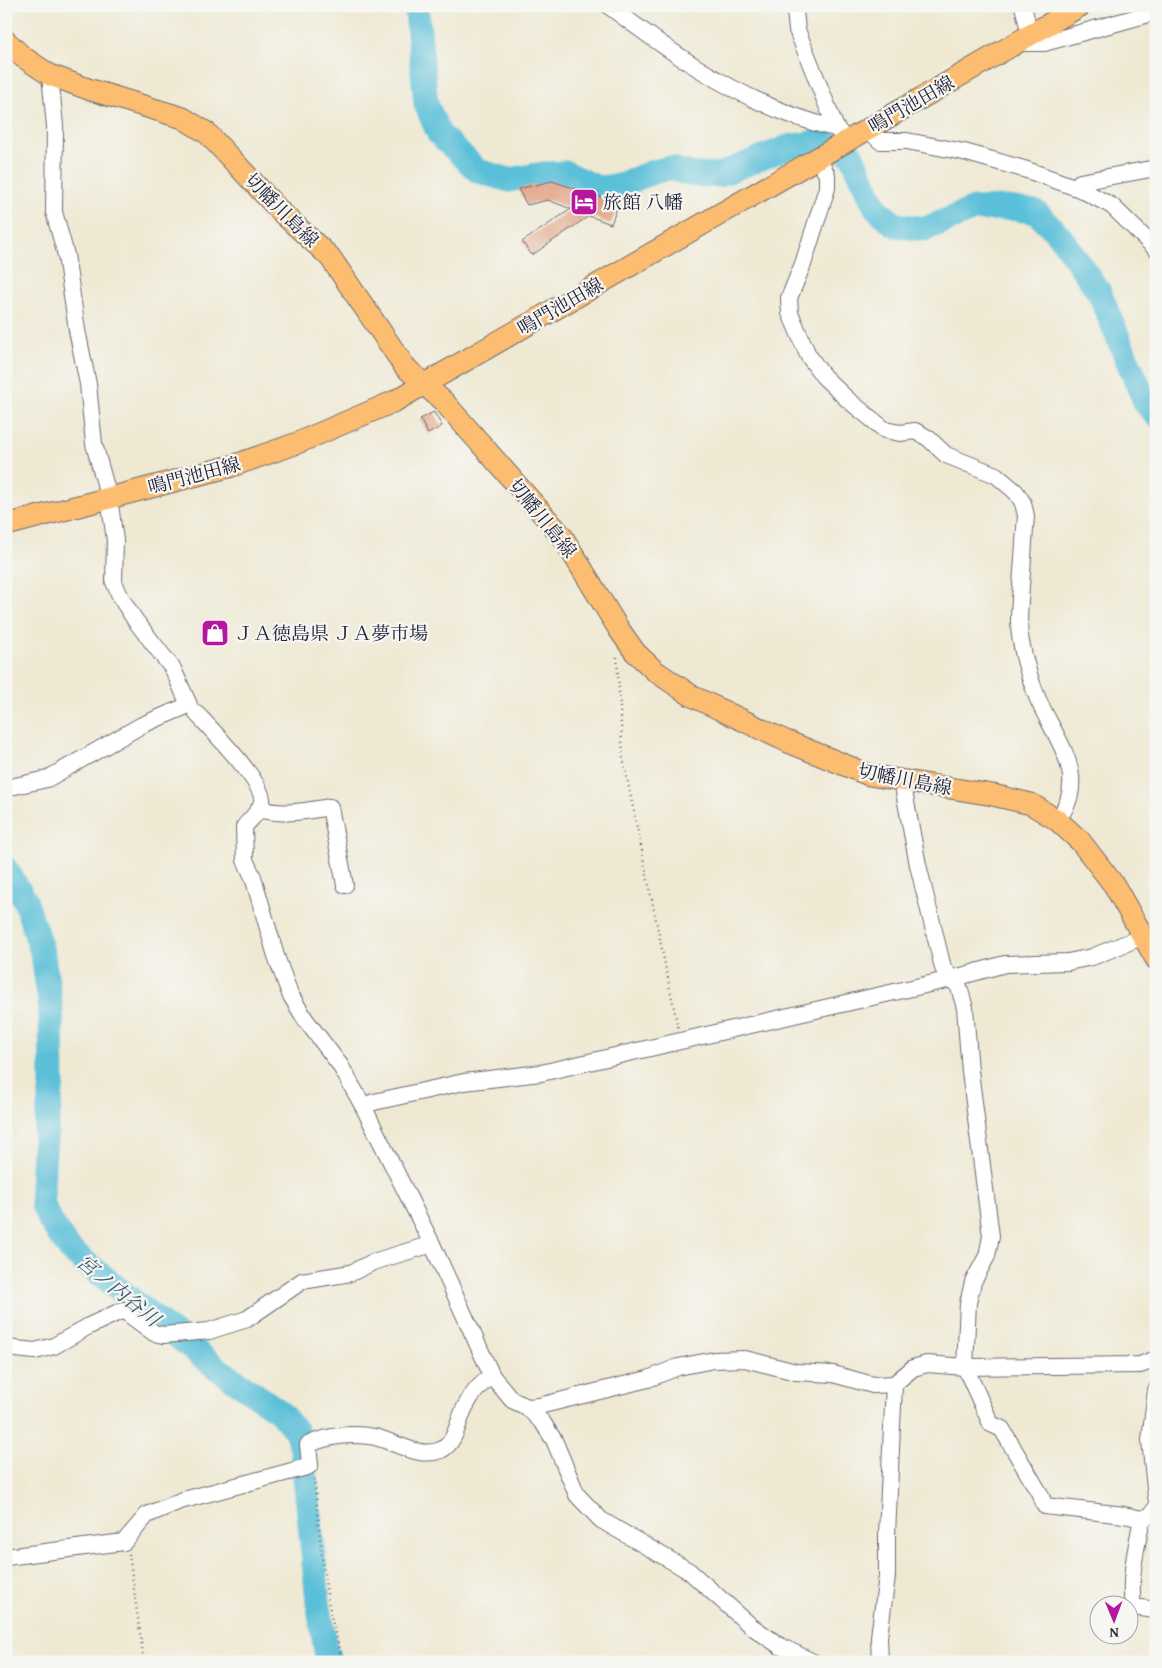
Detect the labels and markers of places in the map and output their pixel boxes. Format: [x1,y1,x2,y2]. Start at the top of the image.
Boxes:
hotel icon: 旅館 八幡 [569,187,599,217]
place label: 旅館 八幡 [603,188,683,216]
shop icon: ＪＡ徳島県 ＪＡ夢市場 [200,618,230,648]
place label: ＪＡ徳島県 ＪＡ夢市場 [234,619,428,647]

